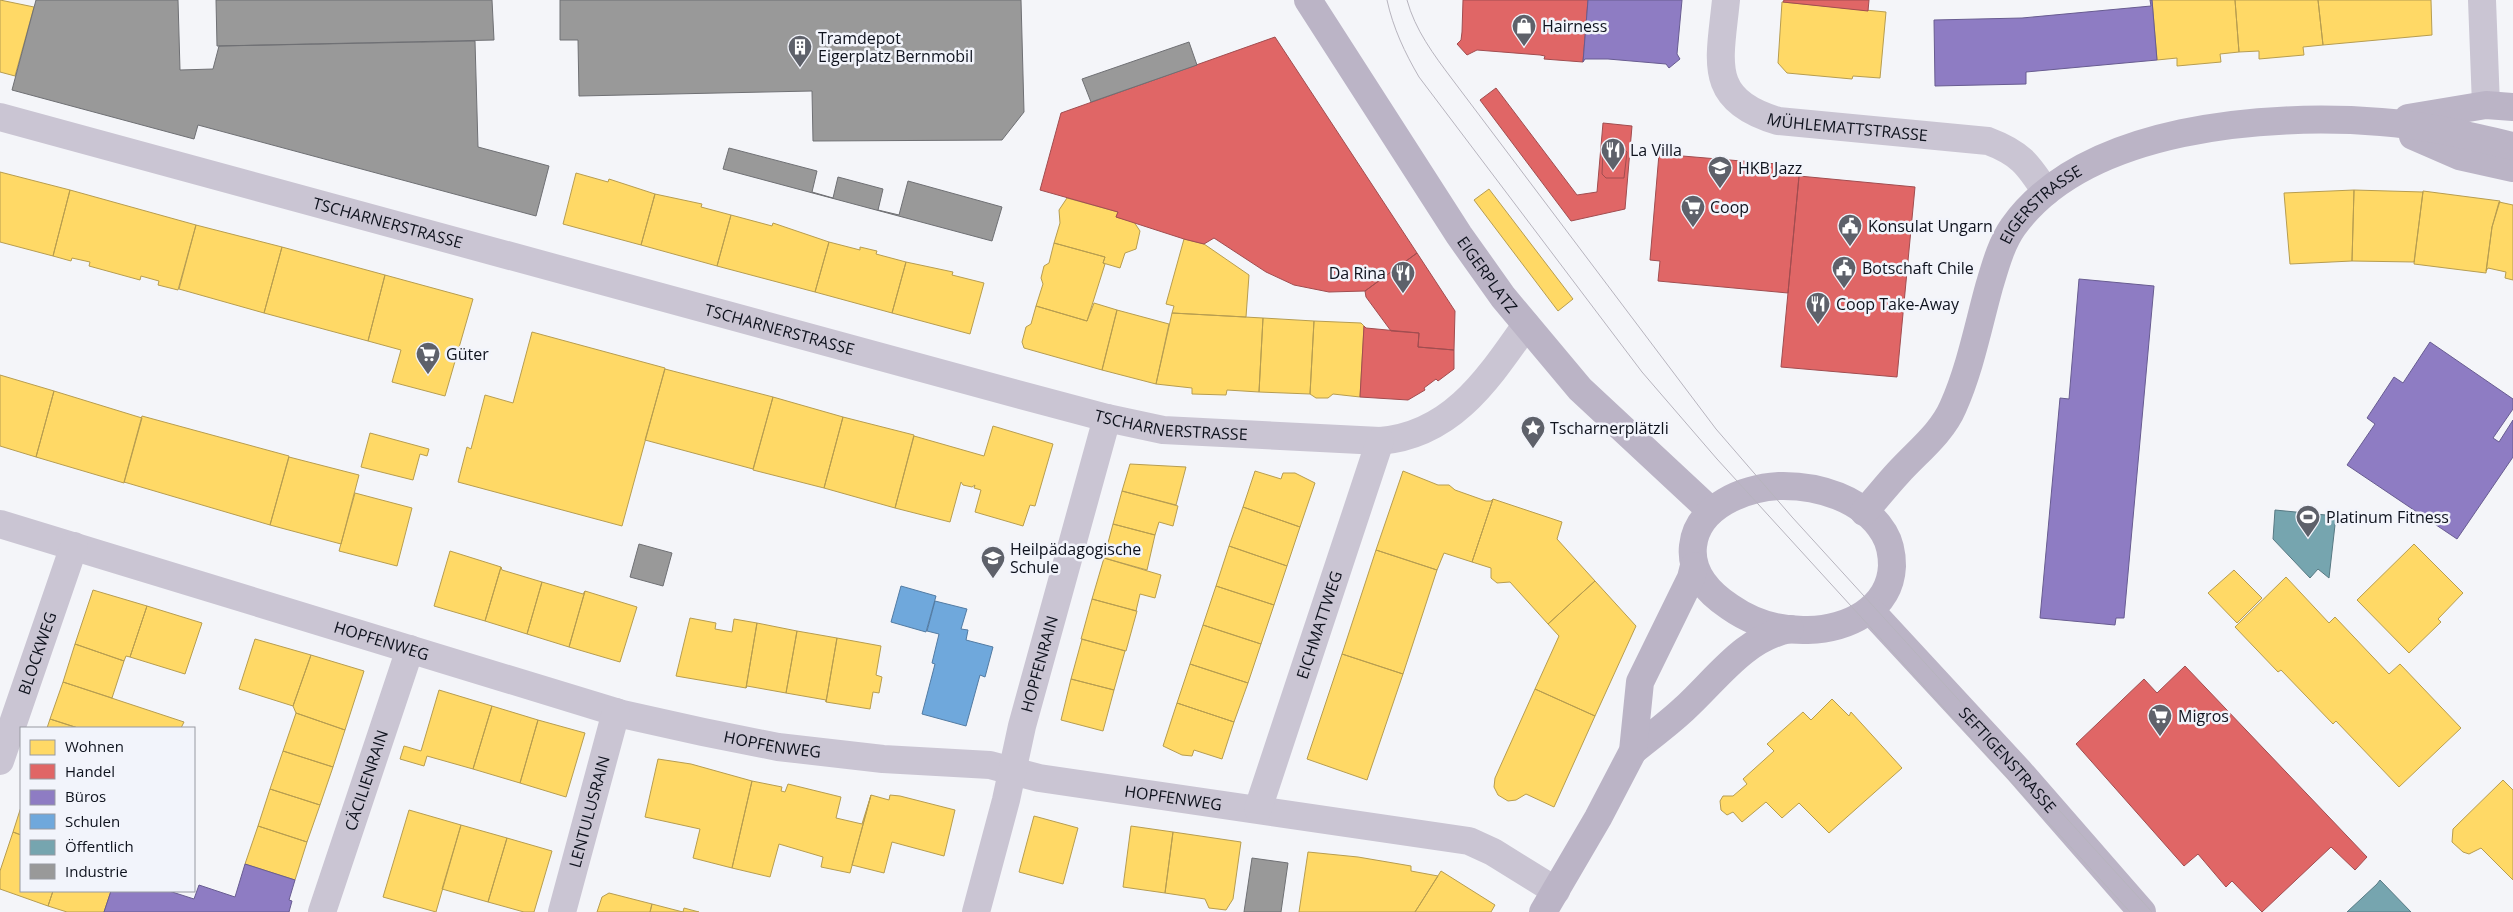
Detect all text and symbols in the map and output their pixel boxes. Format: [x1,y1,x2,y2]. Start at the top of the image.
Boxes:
shop icon: Hairness [1511,13,1537,47]
place label: Hairness [1542,15,1607,37]
place label: Tramdepot Eigerplatz Bernmobil [818,27,973,67]
building icon: Tramdepot Eigerplatz Bernmobil [787,34,813,68]
street label: MÜHLEMATTSTRASSE [1764,107,1929,146]
restaurant icon: La Villa [1600,137,1626,171]
place label: La Villa [1630,139,1682,161]
school or university icon: HKB Jazz [1707,155,1733,189]
place label: HKB Jazz [1738,157,1802,179]
street label: EIGERSTRASSE [1994,160,2086,248]
street label: TSCHARNERSTRASSE [311,192,465,254]
supermarket icon: Coop [1680,194,1706,228]
place label: Coop [1710,196,1749,218]
public building icon: Konsulat Ungarn [1837,213,1863,247]
place label: Konsulat Ungarn [1868,215,1993,237]
street label: EIGERPLATZ [1452,232,1523,318]
public building icon: Botschaft Chile [1831,255,1857,289]
place label: Botschaft Chile [1862,257,1974,279]
restaurant icon: Da Rina [1390,260,1416,294]
place label: Da Rina [1329,262,1386,284]
restaurant icon: Coop Take-Away [1805,291,1831,325]
place label: Coop Take-Away [1836,293,1960,315]
street label: TSCHARNERSTRASSE [702,298,857,360]
supermarket icon: Güter [415,341,441,375]
place label: Güter [446,343,489,365]
street label: TSCHARNERSTRASSE [1092,404,1248,445]
place icon: Tscharnerplätzli [1520,415,1546,449]
place label: Tscharnerplätzli [1550,417,1669,439]
sports icon: Platinum Fitness [2295,504,2321,538]
place label: Platinum Fitness [2326,506,2449,528]
place label: Heilpädagogische Schule [1010,538,1141,578]
school or university icon: Heilpädagogische Schule [980,545,1006,579]
street label: EICHMATTWEG [1291,568,1347,682]
street label: BLOCKWEG [13,609,62,698]
street label: HOPFENRAIN [1015,613,1063,715]
street label: HOPFENWEG [331,616,432,665]
street label: SEFTIGENSTRASSE [1954,702,2061,817]
supermarket icon: Migros [2147,703,2173,737]
place label: Migros [2178,705,2229,727]
street label: HOPFENWEG [722,725,822,763]
legend [20,727,195,892]
street label: CÄCILIENRAIN [339,727,393,833]
text: Wohnen [65,736,124,756]
street label: LENTULUSRAIN [563,753,615,870]
text: Handel [65,761,115,781]
street label: HOPFENWEG [1123,780,1223,816]
text: Büros [65,786,106,806]
text: Schulen [65,811,120,831]
text: Öffentlich [65,836,134,856]
text: Industrie [65,861,128,881]

